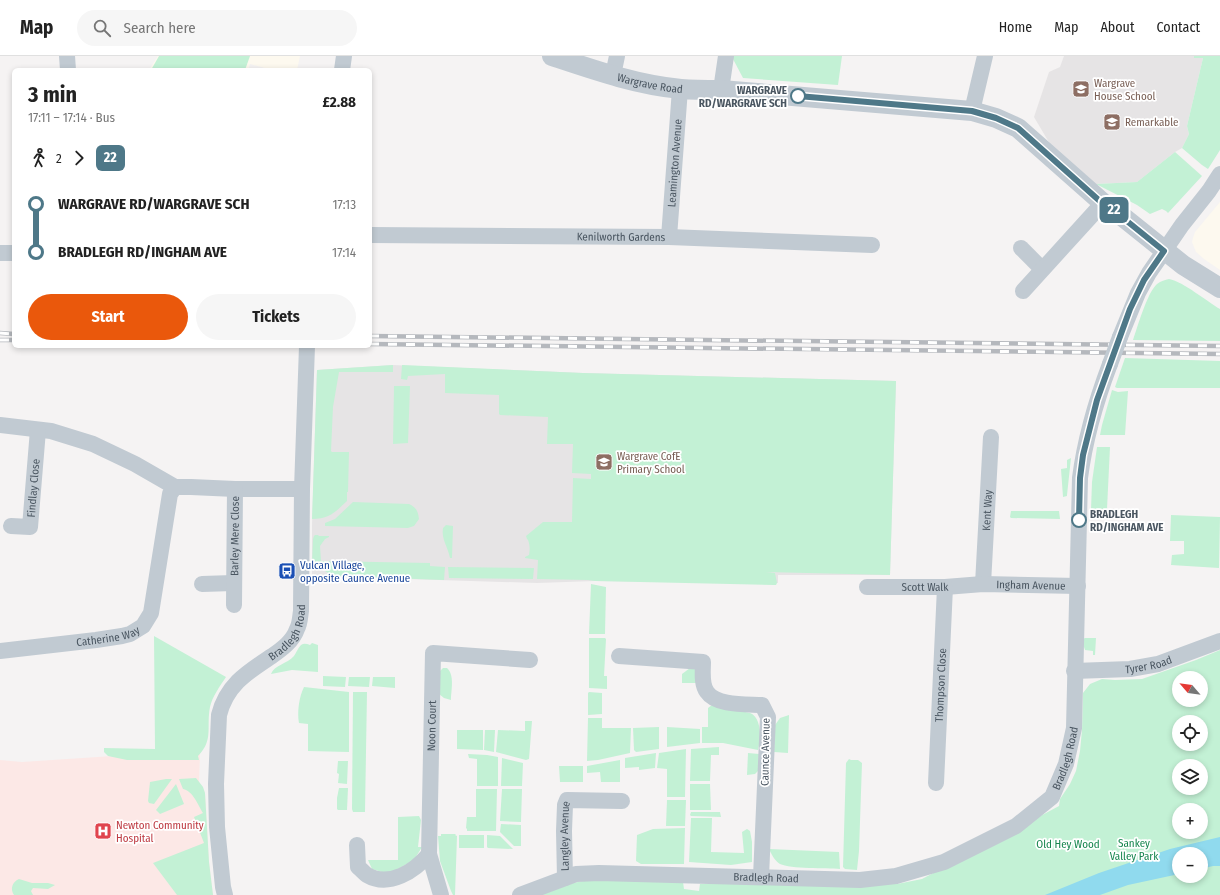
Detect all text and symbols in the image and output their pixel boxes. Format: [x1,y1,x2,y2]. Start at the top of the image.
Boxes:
search box [77,10,357,46]
text: Map [20,16,53,39]
icon: search [91,17,113,39]
text: Search here [123,19,196,37]
text: Home [999,19,1032,36]
text: Map [1054,19,1078,36]
text: About [1100,19,1135,36]
text: Contact [1157,19,1200,36]
street label: Wargrave Road [616,71,683,96]
place label: Wargrave House School [1094,77,1155,103]
school or university icon: Wargrave House School [1071,79,1091,99]
text: 3 min [28,81,77,108]
place label: WARGRAVE RD/WARGRAVE SCH [699,84,787,110]
marker: WARGRAVE RD/WARGRAVE SCH [790,88,806,104]
text: £2.88 [322,93,356,111]
text: 17:11 – 17:14 · Bus [28,110,115,125]
school or university icon: Remarkable [1102,112,1122,132]
place label: Remarkable [1125,116,1178,129]
street label: Leamington Avenue [665,119,685,208]
icon: walk [28,147,50,169]
icon: forward [68,147,90,169]
text: 22 [104,149,117,166]
text: 2 [56,151,62,166]
text: WARGRAVE RD/WARGRAVE SCH [58,195,250,213]
text: 17:13 [333,197,356,212]
line badge: 22 [1096,197,1132,223]
text: 22 [1108,201,1120,218]
street label: Kenilworth Gardens [577,230,666,244]
text: BRADLEGH RD/INGHAM AVE [58,243,227,261]
text: 17:14 [332,245,356,260]
button: Start [28,294,188,340]
button: Tickets [196,294,356,340]
place label: Wargrave CofE Primary School [617,450,685,476]
school or university icon: Wargrave CofE Primary School [594,452,614,472]
street label: Findlay Close [25,458,43,518]
street label: Kent Way [980,489,995,531]
street label: Barley Mere Close [228,496,242,576]
place label: BRADLEGH RD/INGHAM AVE [1090,508,1163,534]
marker: BRADLEGH RD/INGHAM AVE [1071,512,1087,528]
place label: Vulcan Village, opposite Caunce Avenue [300,559,410,585]
bus stop icon: Vulcan Village, opposite Caunce Avenue [277,561,297,581]
street label: Ingham Avenue [996,578,1066,593]
street label: Scott Walk [902,581,950,594]
street label: Bradlegh Road [266,604,308,663]
street label: Catherine Way [76,624,142,649]
street label: Thompson Close [933,648,949,722]
street label: Tyrer Road [1125,653,1174,676]
north arrow [1172,671,1208,707]
map controls [1172,671,1208,883]
street label: Noon Court [425,700,439,751]
button: locate [1172,715,1208,751]
street label: Caunce Avenue [758,718,773,786]
street label: Bradlegh Road [1050,726,1081,792]
button: layers [1172,759,1208,795]
street label: Langley Avenue [558,799,573,871]
button: + [1172,803,1208,839]
place label: Newton Community Hospital [116,819,204,845]
hospital icon: Newton Community Hospital [93,821,113,841]
park label: Sankey Valley Park [1110,837,1159,863]
park label: Old Hey Wood [1036,838,1100,851]
button: − [1172,847,1208,883]
street label: Bradlegh Road [733,871,799,885]

